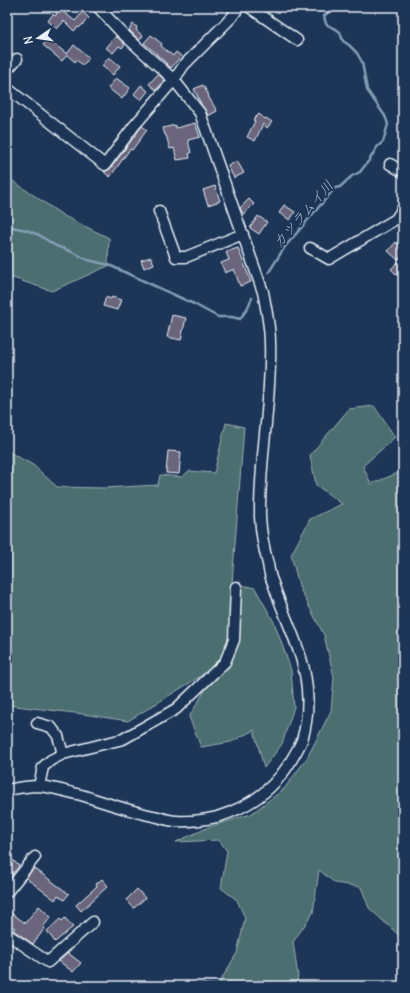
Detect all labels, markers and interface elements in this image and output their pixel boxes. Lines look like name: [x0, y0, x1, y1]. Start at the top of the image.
north arrow: [18, 18, 58, 58]
text: N: [21, 35, 36, 46]
water label: カツラムイ川: [269, 176, 337, 252]

